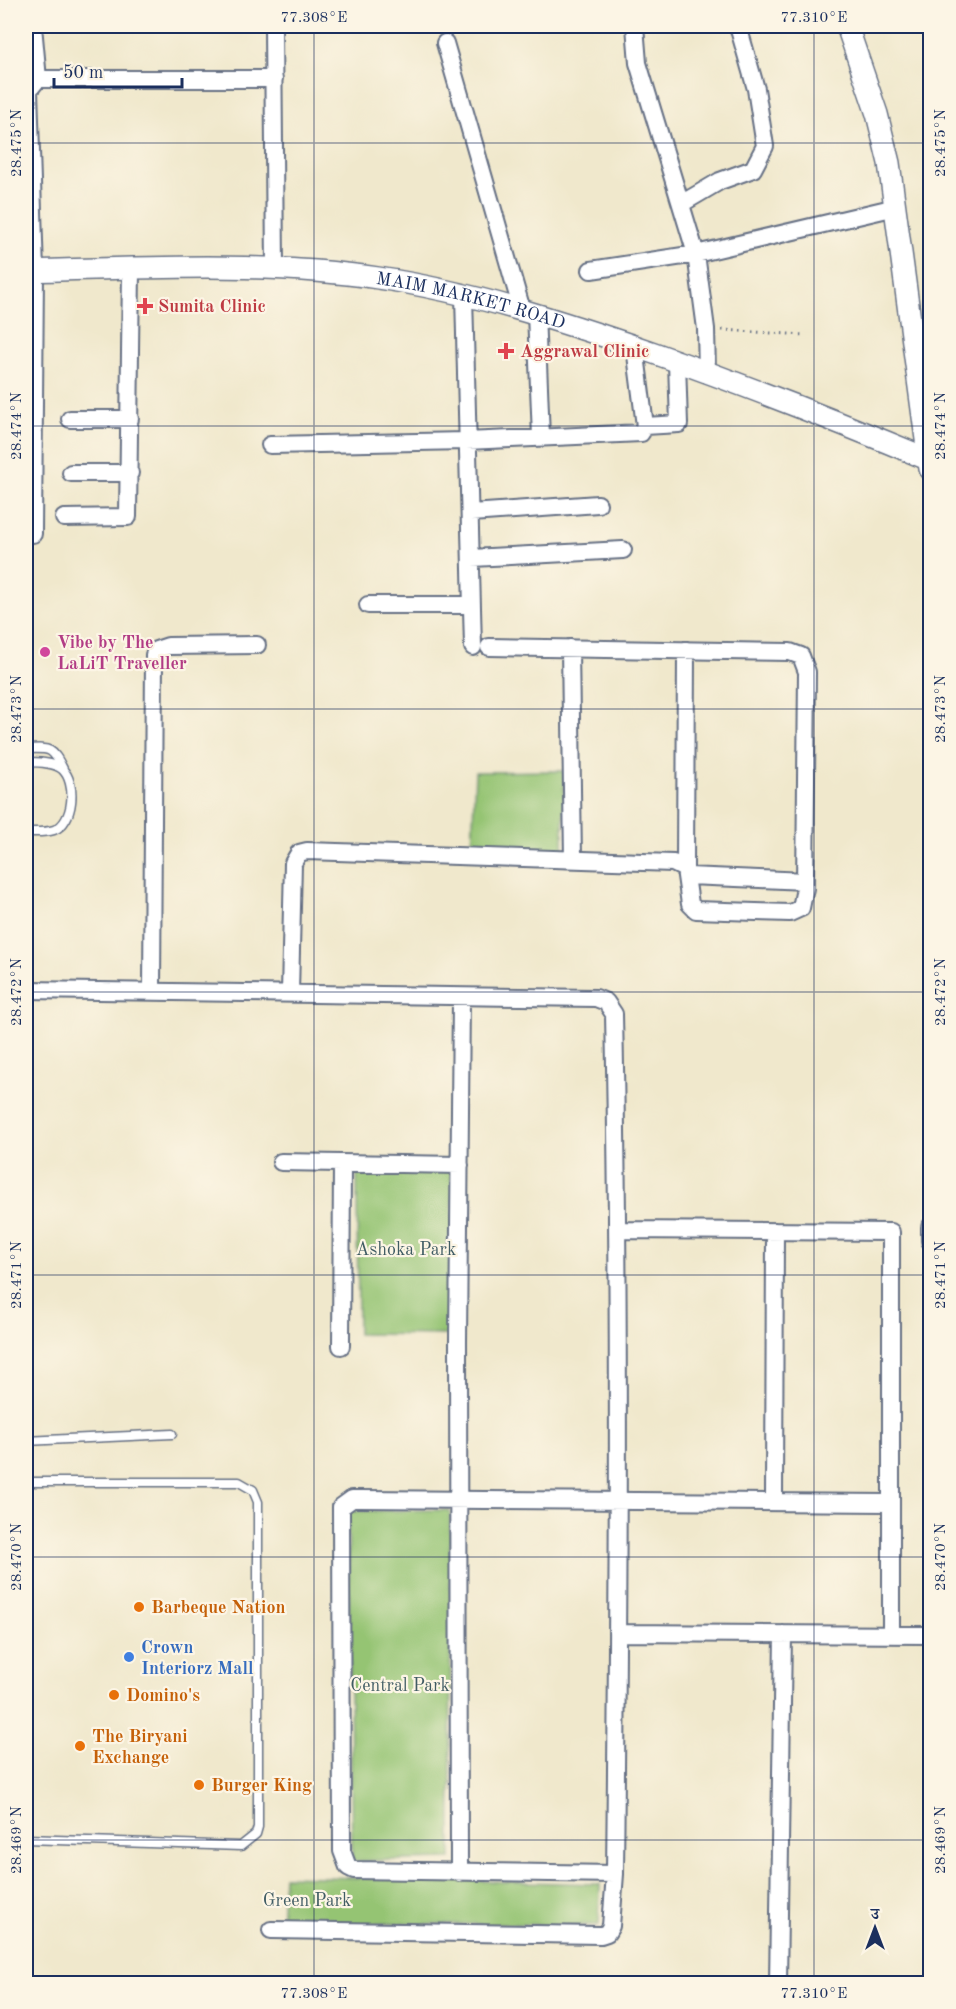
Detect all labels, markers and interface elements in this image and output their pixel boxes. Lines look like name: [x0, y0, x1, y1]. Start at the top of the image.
text: 77.308°E: [281, 11, 347, 26]
text: 77.310°E: [781, 11, 847, 26]
scale bar: [54, 51, 182, 89]
text: 50 m: [63, 64, 103, 82]
text: 28.475°N: [10, 109, 25, 177]
text: 28.475°N: [934, 109, 949, 177]
street label: MAIM MARKET ROAD: [375, 270, 567, 333]
marker: Sumita Clinic: [136, 297, 154, 315]
place label: Sumita Clinic: [158, 298, 266, 316]
marker: Aggrawal Clinic: [497, 342, 515, 360]
place label: Aggrawal Clinic: [520, 343, 650, 361]
text: 28.474°N: [10, 392, 25, 460]
text: 28.474°N: [934, 392, 949, 460]
place label: Vibe by The LaLiT Traveller: [57, 634, 187, 673]
marker: Vibe by The LaLiT Traveller: [38, 645, 52, 659]
text: 28.473°N: [10, 675, 25, 743]
text: 28.473°N: [934, 675, 949, 743]
text: 28.472°N: [10, 958, 25, 1026]
text: 28.472°N: [934, 958, 949, 1026]
text: 28.471°N: [10, 1241, 25, 1309]
park label: Ashoka Park: [356, 1241, 456, 1259]
text: 28.471°N: [934, 1241, 949, 1309]
text: 28.470°N: [10, 1523, 25, 1591]
text: 28.470°N: [934, 1523, 949, 1591]
place label: Barbeque Nation: [151, 1599, 285, 1617]
marker: Barbeque Nation: [132, 1600, 146, 1614]
place label: Crown Interiorz Mall: [141, 1639, 254, 1678]
marker: Crown Interiorz Mall: [122, 1650, 136, 1664]
park label: Central Park: [350, 1677, 450, 1695]
place label: Domino's: [126, 1687, 200, 1705]
marker: Domino's: [107, 1688, 121, 1702]
place label: The Biryani Exchange: [92, 1728, 188, 1767]
marker: The Biryani Exchange: [73, 1739, 87, 1753]
place label: Burger King: [211, 1777, 312, 1795]
marker: Burger King: [192, 1778, 206, 1792]
text: 28.469°N: [10, 1806, 25, 1874]
text: 28.469°N: [934, 1806, 949, 1874]
park label: Green Park: [263, 1892, 351, 1910]
north arrow: [845, 1898, 905, 1958]
text: उ: [870, 1907, 881, 1923]
text: 77.308°E: [281, 1987, 347, 2002]
text: 77.310°E: [781, 1987, 847, 2002]

